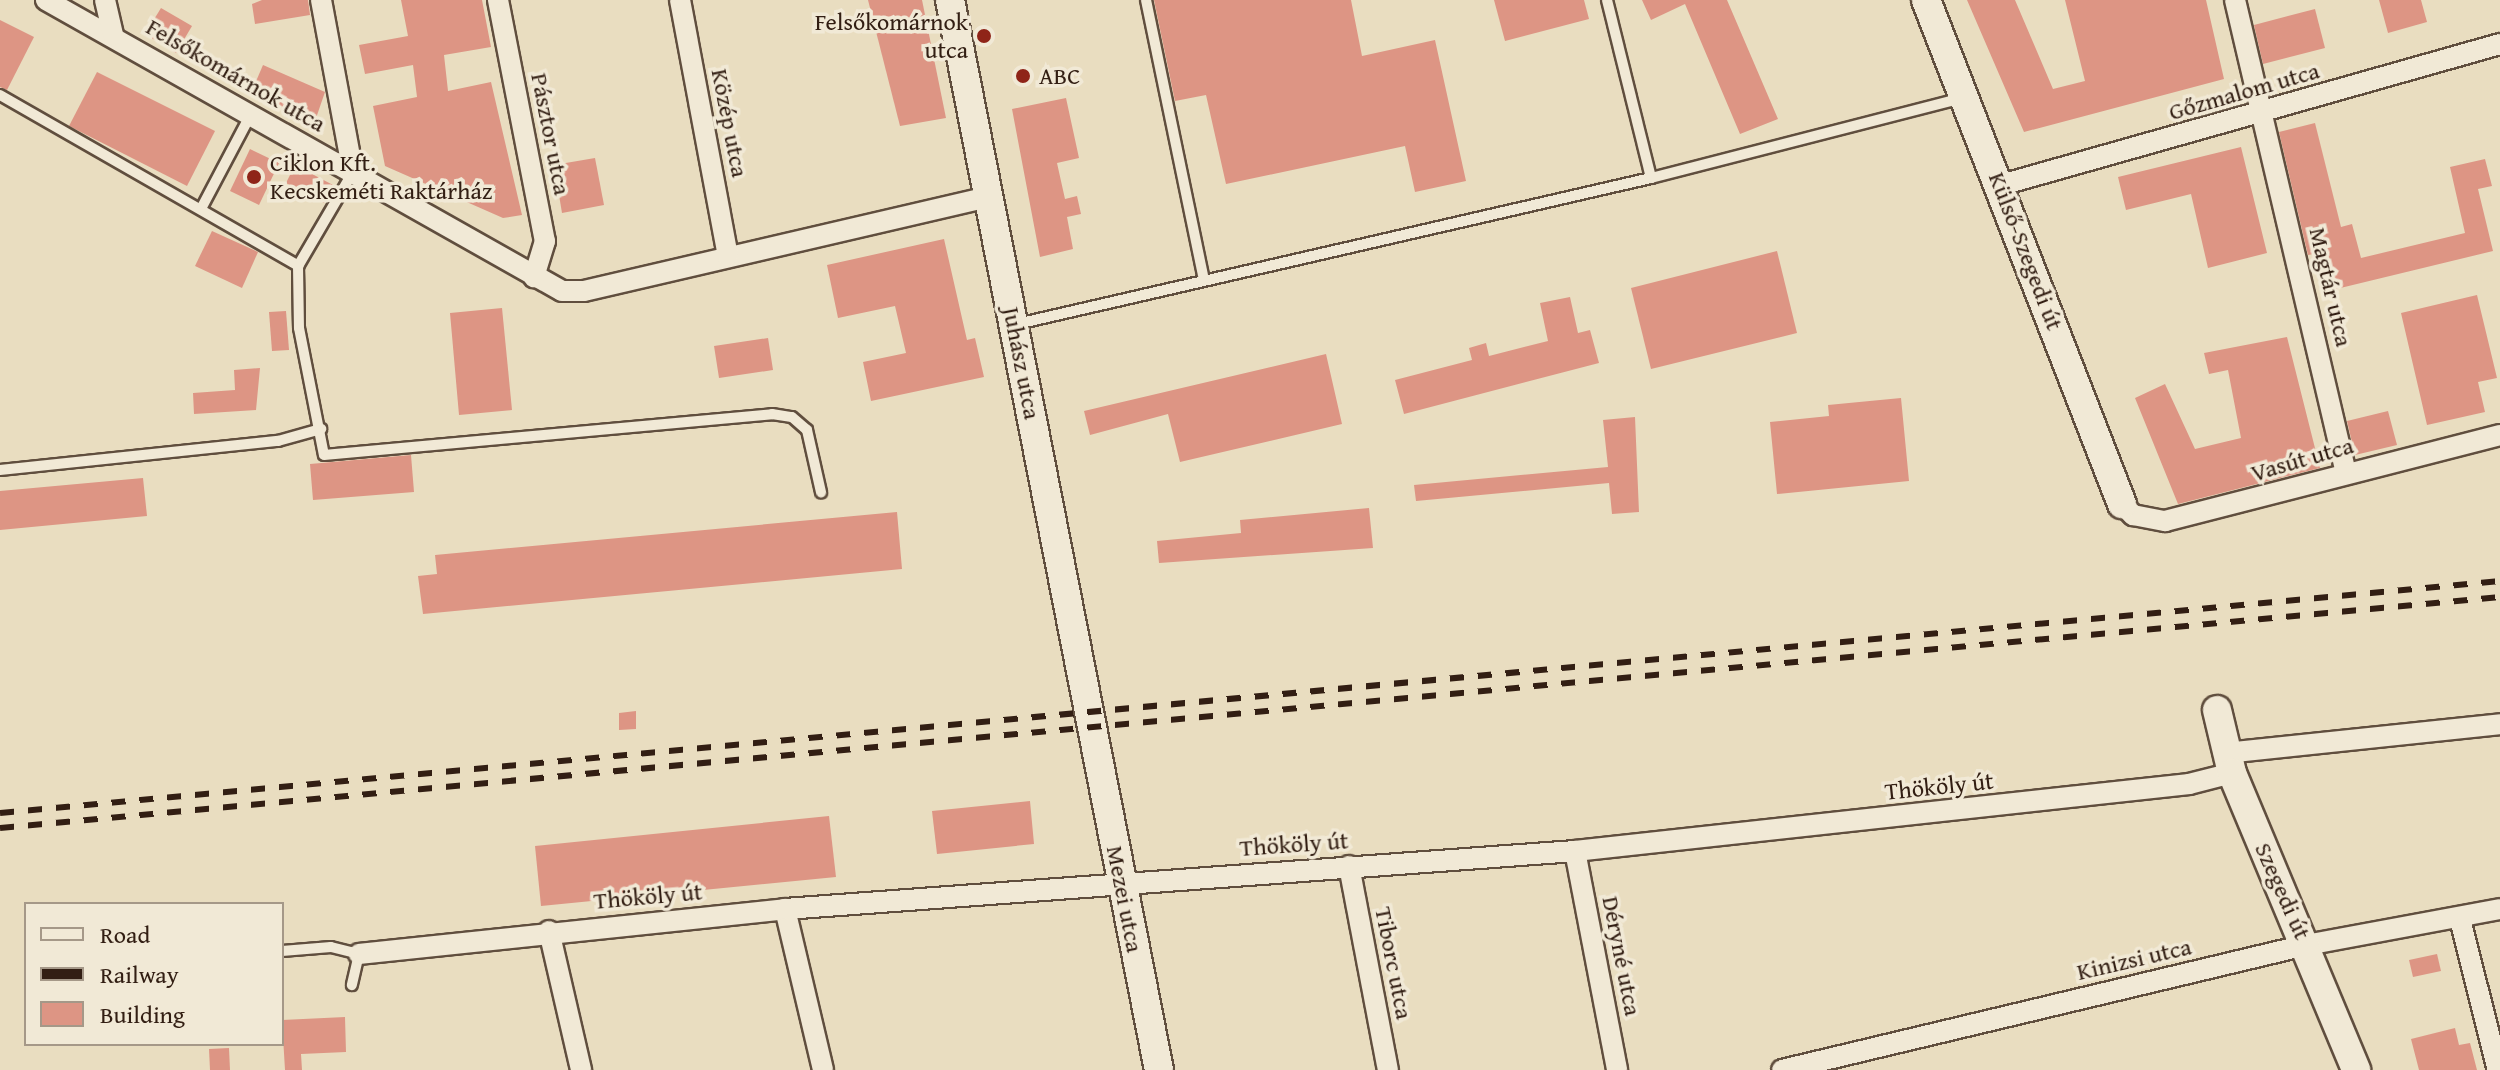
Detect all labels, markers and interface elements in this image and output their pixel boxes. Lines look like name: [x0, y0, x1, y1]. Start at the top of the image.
place label: Felsőkomárnok utca: [815, 8, 968, 64]
street label: Felsőkomárnok utca: [141, 12, 331, 138]
marker: Felsőkomárnok utca: [975, 27, 993, 45]
street label: Gőzmalom utca: [2165, 56, 2323, 126]
place label: ABC: [1039, 62, 1080, 90]
street label: Közép utca: [705, 66, 755, 180]
marker: ABC: [1014, 67, 1032, 85]
street label: Pásztor utca: [525, 71, 577, 197]
place label: Ciklon Kft. Kecskeméti Raktárház: [270, 149, 492, 205]
marker: Ciklon Kft. Kecskeméti Raktárház: [245, 168, 263, 186]
street label: Külső-Szegedi út: [1983, 168, 2069, 334]
street label: Magtár utca: [2303, 225, 2359, 349]
street label: Juhász utca: [997, 304, 1047, 422]
street label: Vasút utca: [2247, 431, 2357, 487]
street label: Thököly út: [1883, 766, 1995, 806]
street label: Thököly út: [1239, 826, 1349, 862]
street label: Szegedi út: [2249, 838, 2317, 944]
street label: Mezei utca: [1101, 843, 1149, 955]
street label: Thököly út: [592, 877, 704, 915]
street label: Déryné utca: [1596, 894, 1648, 1018]
legend: [24, 902, 284, 1046]
street label: Tiborc utca: [1369, 904, 1419, 1022]
text: Road: [100, 917, 150, 952]
street label: Kinizsi utca: [2074, 932, 2194, 986]
text: Railway: [100, 957, 179, 992]
text: Building: [100, 997, 185, 1032]

